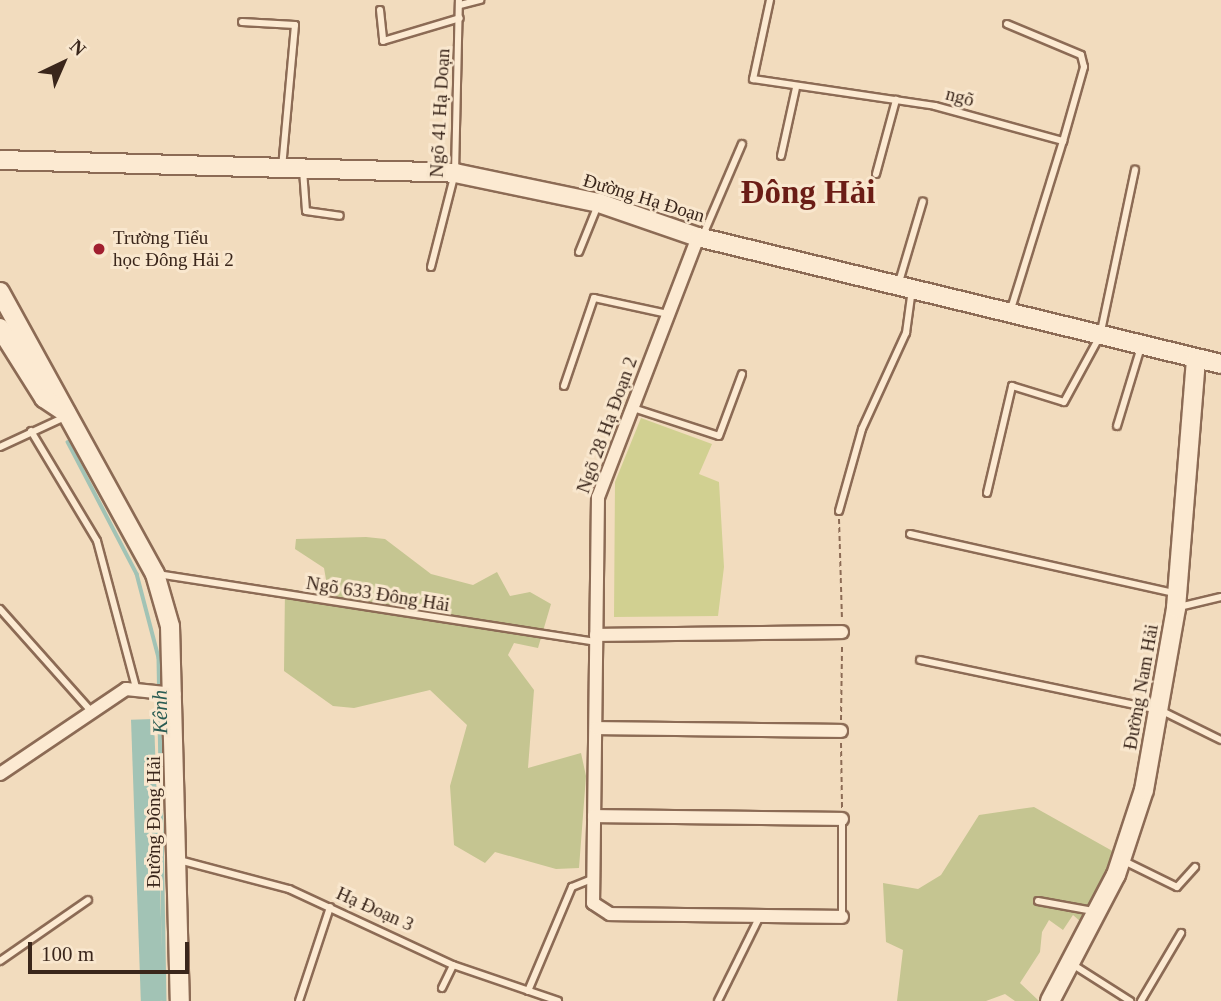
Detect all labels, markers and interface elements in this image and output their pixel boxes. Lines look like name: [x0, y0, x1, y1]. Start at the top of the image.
north arrow: [28, 28, 98, 98]
text: N: [66, 35, 90, 60]
street label: Ngõ 41 Hạ Doạn: [425, 48, 455, 178]
street label: ngõ: [943, 82, 977, 112]
street label: Đường Hạ Đoạn: [580, 169, 708, 227]
district label: Đông Hải: [741, 173, 875, 213]
place label: Trường Tiểu học Đông Hải 2: [113, 227, 234, 271]
marker: Trường Tiểu học Đông Hải 2: [91, 241, 107, 257]
street label: Ngõ 28 Hạ Đoạn 2: [572, 354, 642, 496]
street label: Ngõ 633 Đông Hải: [305, 571, 451, 617]
street label: Đường Nam Hải: [1119, 623, 1163, 751]
water label: Kênh: [147, 690, 173, 734]
street label: Đường Đông Hải: [143, 756, 165, 888]
street label: Hạ Đoạn 3: [333, 882, 417, 936]
scale bar: [32, 928, 192, 972]
text: 100 m: [41, 942, 94, 966]

